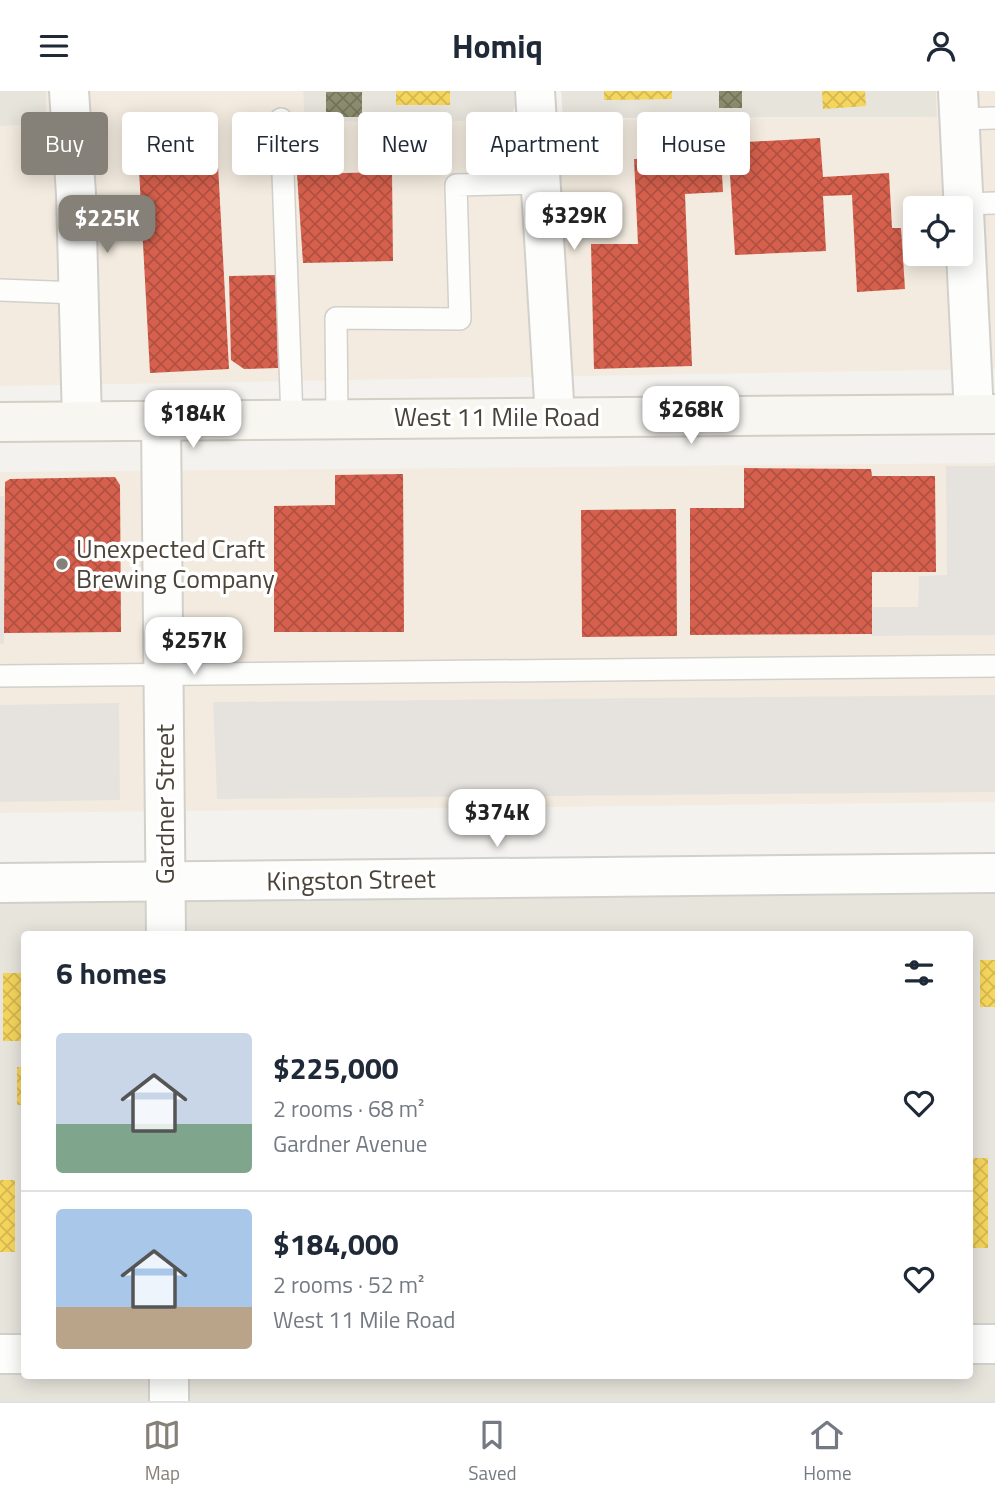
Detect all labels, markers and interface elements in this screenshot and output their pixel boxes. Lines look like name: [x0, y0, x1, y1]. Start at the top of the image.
text: Homiq: [452, 22, 543, 70]
icon: menu: [35, 27, 73, 65]
icon: person: [922, 27, 960, 65]
chip: Buy: [21, 112, 108, 175]
chip: Rent: [122, 112, 218, 175]
chip: Filters: [232, 112, 344, 175]
chip: New: [358, 112, 452, 175]
chip: Apartment: [466, 112, 623, 175]
chip: House: [637, 112, 750, 175]
pin: $329K: [525, 193, 623, 252]
pin: $225K: [58, 195, 156, 255]
map controls: [903, 196, 973, 266]
button: locate: [903, 196, 973, 266]
text: $329K: [541, 197, 607, 232]
text: $225K: [74, 200, 140, 235]
pin: $268K: [642, 387, 740, 446]
pin: $184K: [144, 391, 242, 450]
text: $268K: [658, 391, 724, 426]
text: $184K: [160, 395, 226, 430]
street label: West 11 Mile Road: [394, 397, 600, 436]
place label: Unexpected Craft Brewing Company: [76, 529, 275, 598]
marker: Unexpected Craft Brewing Company: [54, 556, 70, 572]
pin: $257K: [145, 617, 243, 677]
text: $257K: [161, 622, 227, 657]
street label: Gardner Street: [145, 724, 184, 884]
pin: $374K: [448, 789, 546, 849]
text: $374K: [464, 794, 530, 829]
street label: Kingston Street: [266, 859, 436, 900]
text: 6 homes: [56, 950, 167, 996]
icon: filters: [900, 954, 938, 992]
text: $225,000: [273, 1045, 399, 1091]
icon: home: [112, 1061, 196, 1145]
icon: heart: [900, 1084, 938, 1122]
text: 2 rooms · 68 m²: [273, 1091, 424, 1126]
text: Gardner Avenue: [273, 1126, 427, 1161]
text: $184,000: [273, 1221, 399, 1267]
icon: home: [112, 1237, 196, 1321]
icon: heart: [900, 1260, 938, 1298]
text: 2 rooms · 52 m²: [273, 1267, 424, 1302]
text: West 11 Mile Road: [273, 1302, 455, 1337]
tab: Map: [143, 1416, 181, 1487]
tab: Saved: [468, 1416, 517, 1487]
tab: Home: [803, 1416, 852, 1487]

